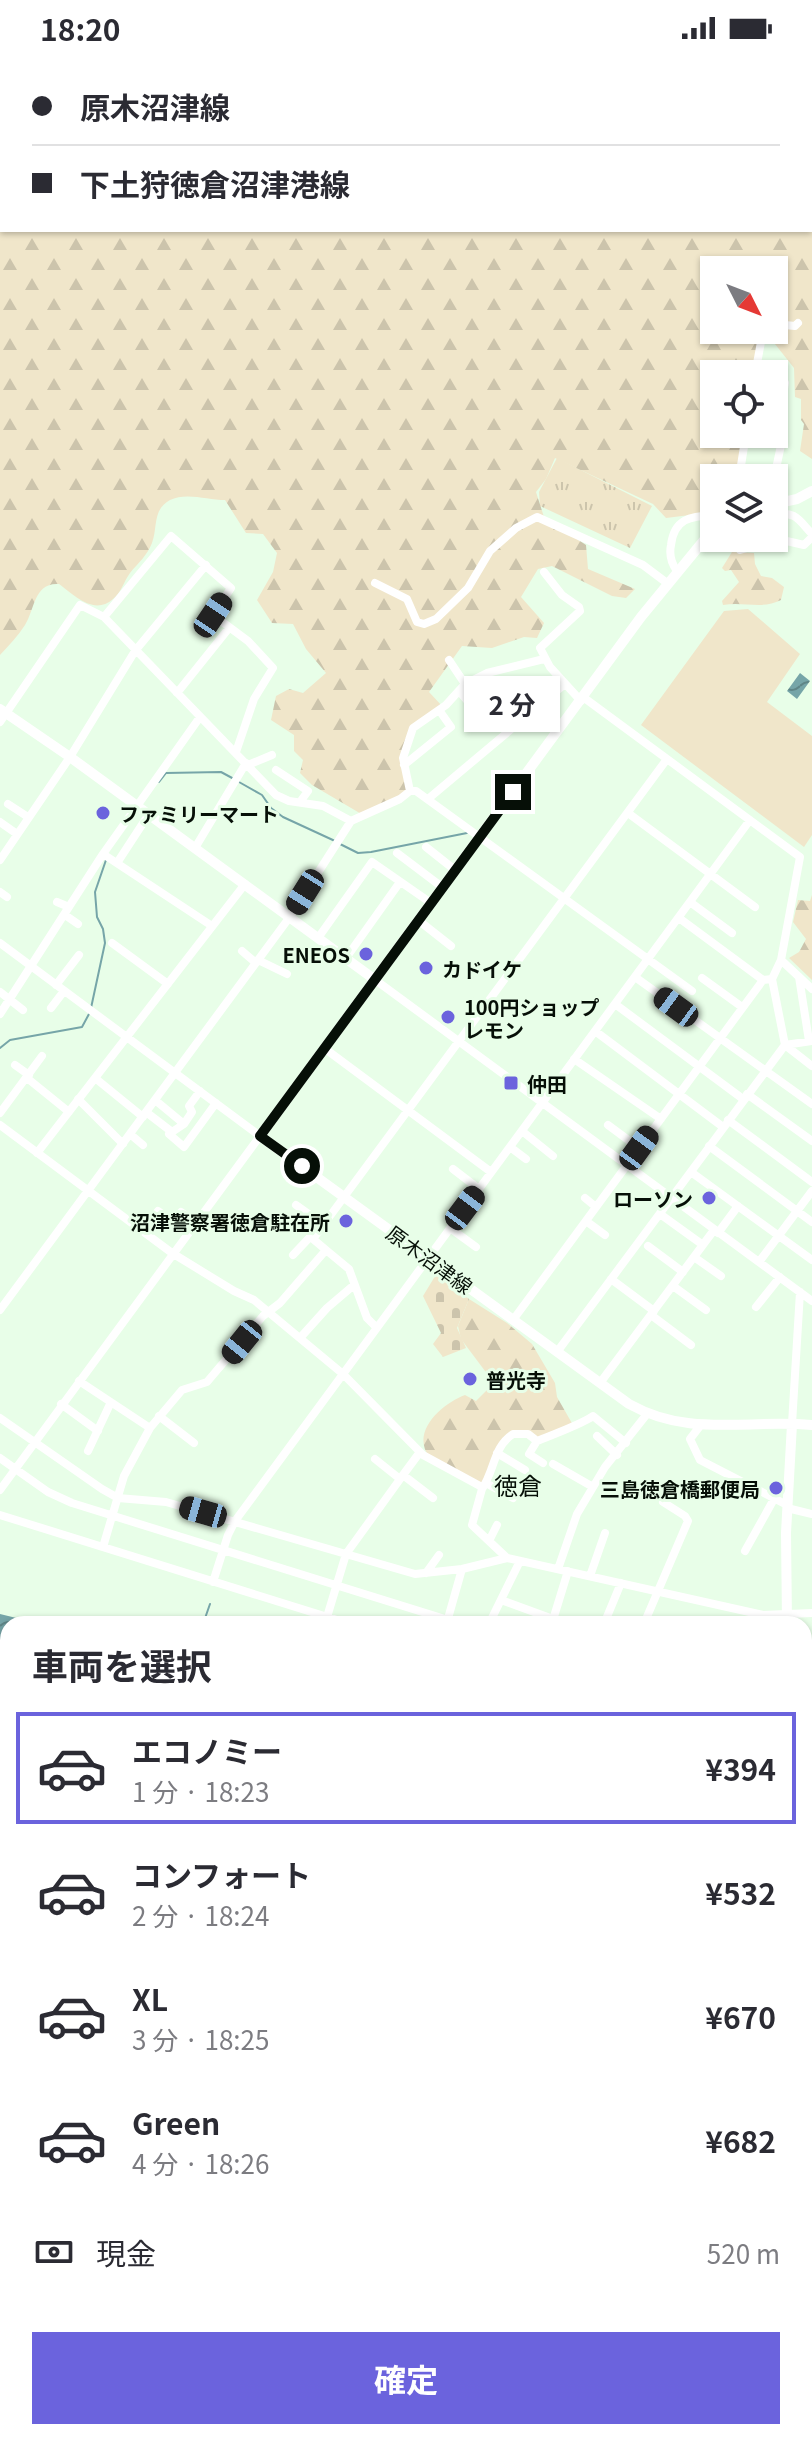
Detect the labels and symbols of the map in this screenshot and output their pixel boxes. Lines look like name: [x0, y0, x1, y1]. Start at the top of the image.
north arrow: [700, 256, 788, 344]
car: [190, 588, 236, 642]
callout: 2 分: [465, 676, 561, 732]
route end: [495, 774, 531, 810]
place label: ファミリーマート: [119, 799, 279, 828]
marker: ファミリーマート: [94, 804, 112, 822]
car: [282, 865, 328, 919]
place label: ENEOS: [283, 940, 350, 969]
marker: ENEOS: [357, 945, 375, 963]
place label: カドイケ: [442, 954, 522, 983]
marker: カドイケ: [417, 959, 435, 977]
car: [650, 983, 702, 1031]
place label: 100円ショップ レモン: [464, 992, 599, 1044]
marker: 100円ショップ レモン: [439, 1008, 457, 1026]
place label: 仲田: [527, 1069, 567, 1098]
marker: 仲田: [502, 1074, 520, 1092]
car: [615, 1122, 663, 1174]
route start: [284, 1148, 320, 1184]
car: [441, 1182, 489, 1234]
place label: ローソン: [613, 1184, 693, 1213]
marker: ローソン: [700, 1189, 718, 1207]
place label: 沼津警察署徳倉駐在所: [130, 1207, 330, 1236]
marker: 沼津警察署徳倉駐在所: [337, 1212, 355, 1230]
street label: 原木沼津線: [381, 1218, 479, 1300]
car: [218, 1316, 266, 1368]
place label: 普光寺: [486, 1365, 546, 1394]
marker: 普光寺: [461, 1370, 479, 1388]
district label: 徳倉: [494, 1467, 542, 1502]
place label: 三島徳倉橋郵便局: [600, 1474, 760, 1503]
marker: 三島徳倉橋郵便局: [767, 1479, 785, 1497]
car: [177, 1494, 229, 1530]

